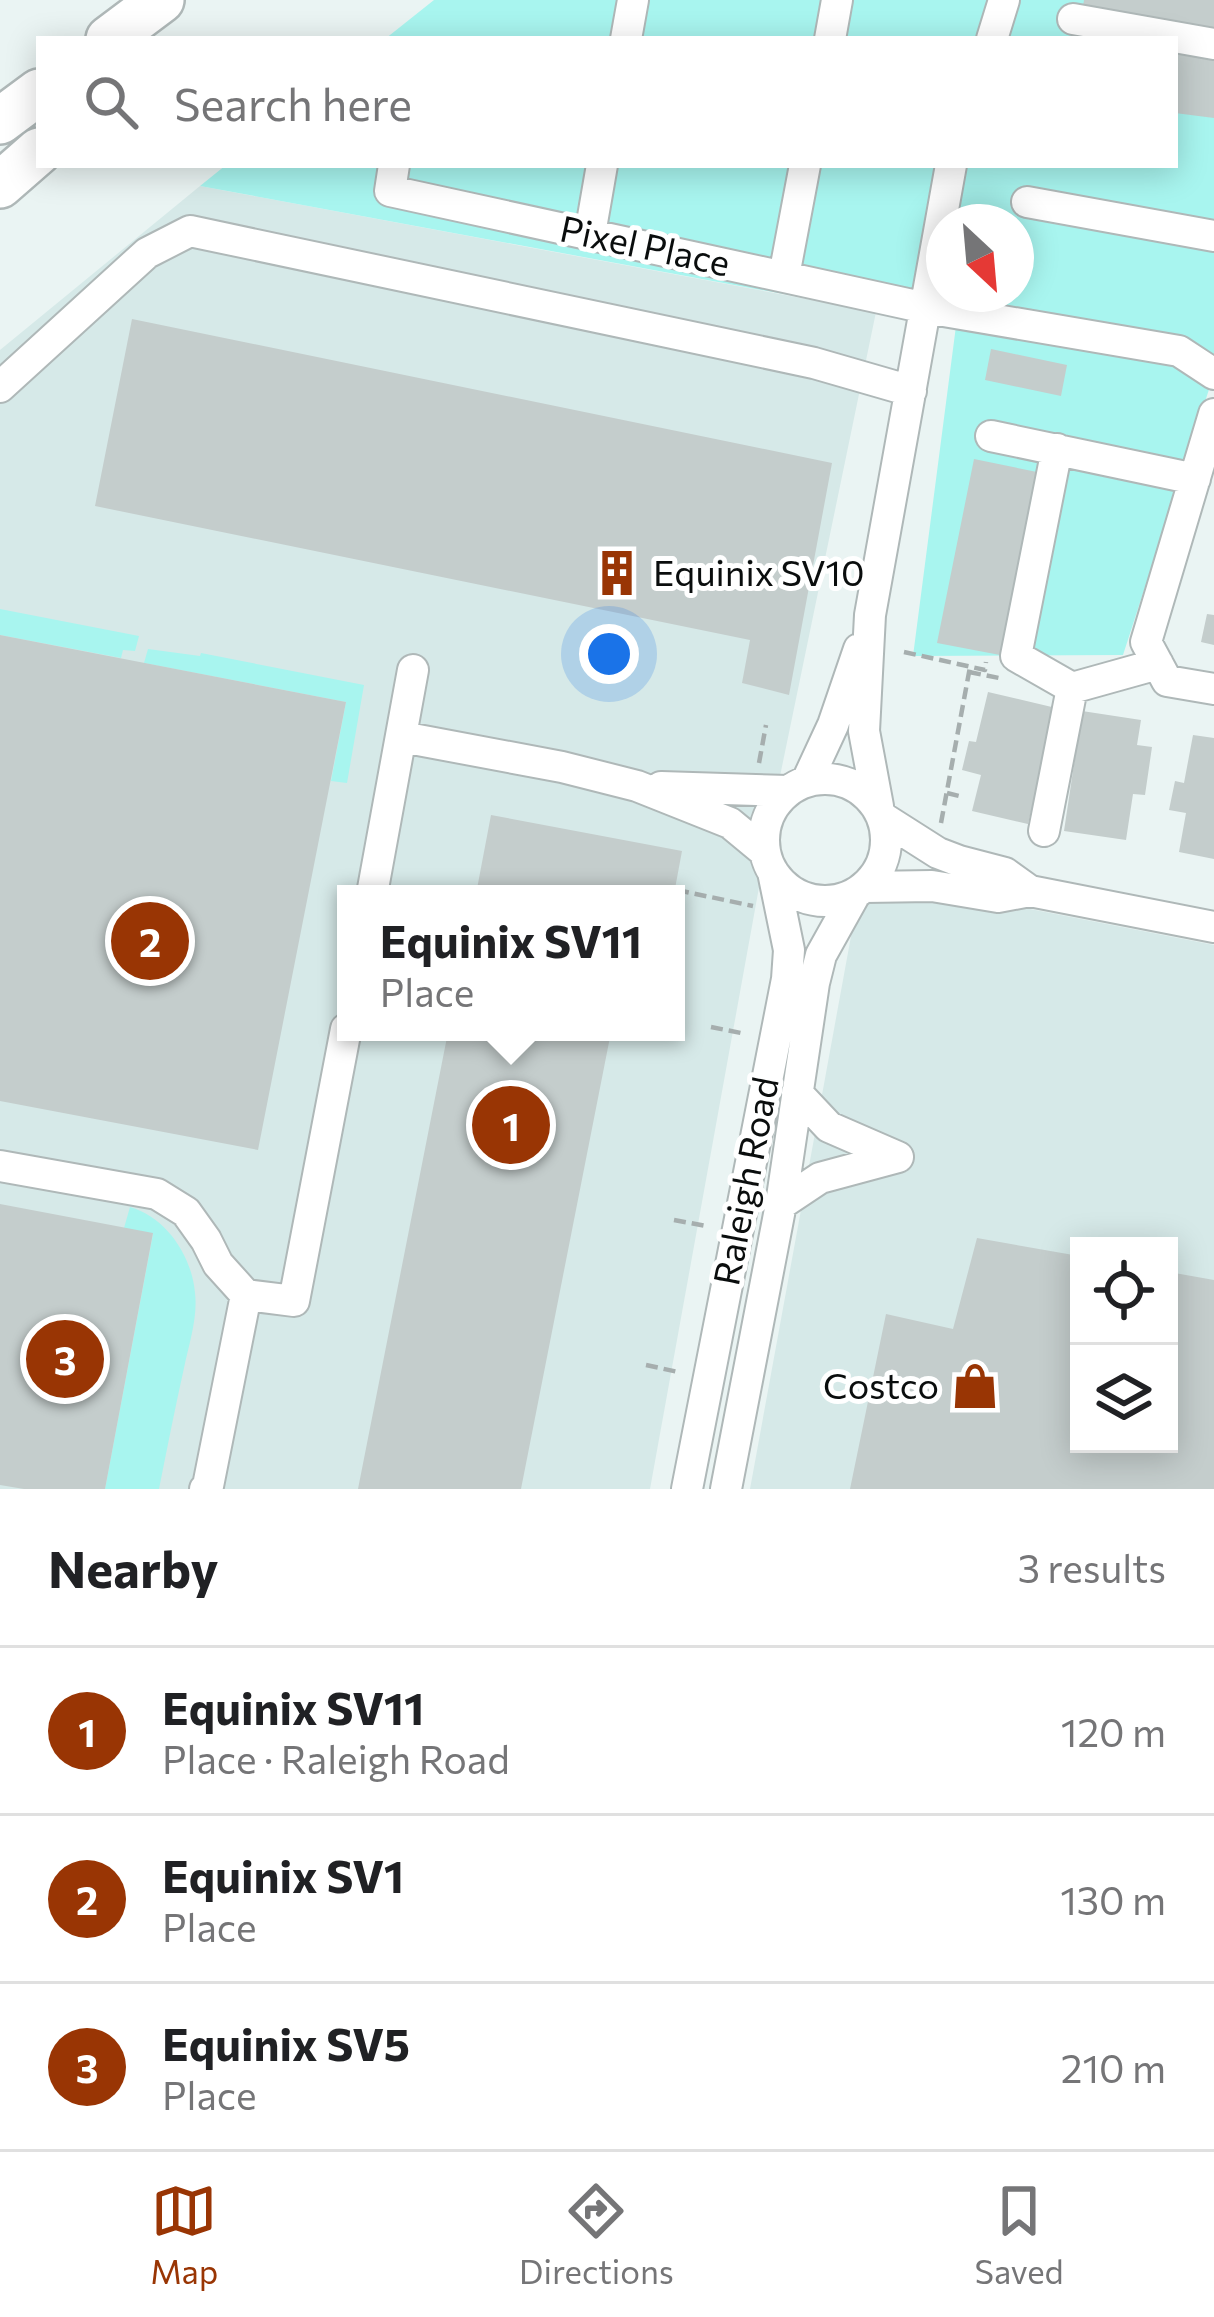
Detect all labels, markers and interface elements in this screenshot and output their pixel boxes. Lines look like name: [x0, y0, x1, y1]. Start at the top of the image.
search box: [36, 36, 1178, 168]
icon: search: [78, 69, 144, 135]
text: Search here: [174, 75, 412, 130]
north arrow: [926, 204, 1034, 312]
street label: Pixel Place: [556, 205, 734, 284]
building icon: Equinix SV10: [592, 548, 642, 598]
place label: Equinix SV10: [653, 549, 864, 593]
your location: [579, 624, 639, 684]
popup: [337, 885, 685, 1041]
pin: 2: [111, 896, 189, 986]
text: Equinix SV11: [380, 912, 642, 967]
text: Place: [380, 967, 474, 1015]
street label: Raleigh Road: [702, 1073, 786, 1289]
pin: 1: [472, 1080, 550, 1170]
map controls: [1070, 1237, 1178, 1453]
button: locate: [1070, 1237, 1178, 1345]
pin: 3: [26, 1314, 104, 1404]
button: layers: [1070, 1345, 1178, 1453]
shop icon: Costco: [950, 1361, 1000, 1411]
place label: Costco: [823, 1362, 939, 1406]
text: Nearby: [48, 1536, 218, 1599]
text: 3 results: [1018, 1543, 1166, 1591]
text: Equinix SV11: [162, 1679, 424, 1734]
text: 1: [78, 1707, 96, 1755]
text: 120 m: [1061, 1707, 1166, 1755]
text: Place · Raleigh Road: [162, 1734, 510, 1782]
text: Equinix SV1: [162, 1847, 404, 1902]
text: 2: [76, 1875, 98, 1923]
text: 130 m: [1060, 1875, 1166, 1923]
text: Place: [162, 1902, 257, 1950]
text: Equinix SV5: [162, 2015, 410, 2070]
text: 3: [76, 2043, 98, 2091]
text: 210 m: [1061, 2043, 1166, 2091]
text: Place: [162, 2070, 257, 2118]
tab: Map: [150, 2178, 218, 2291]
tab: Directions: [519, 2178, 674, 2291]
tab: Saved: [975, 2178, 1064, 2291]

